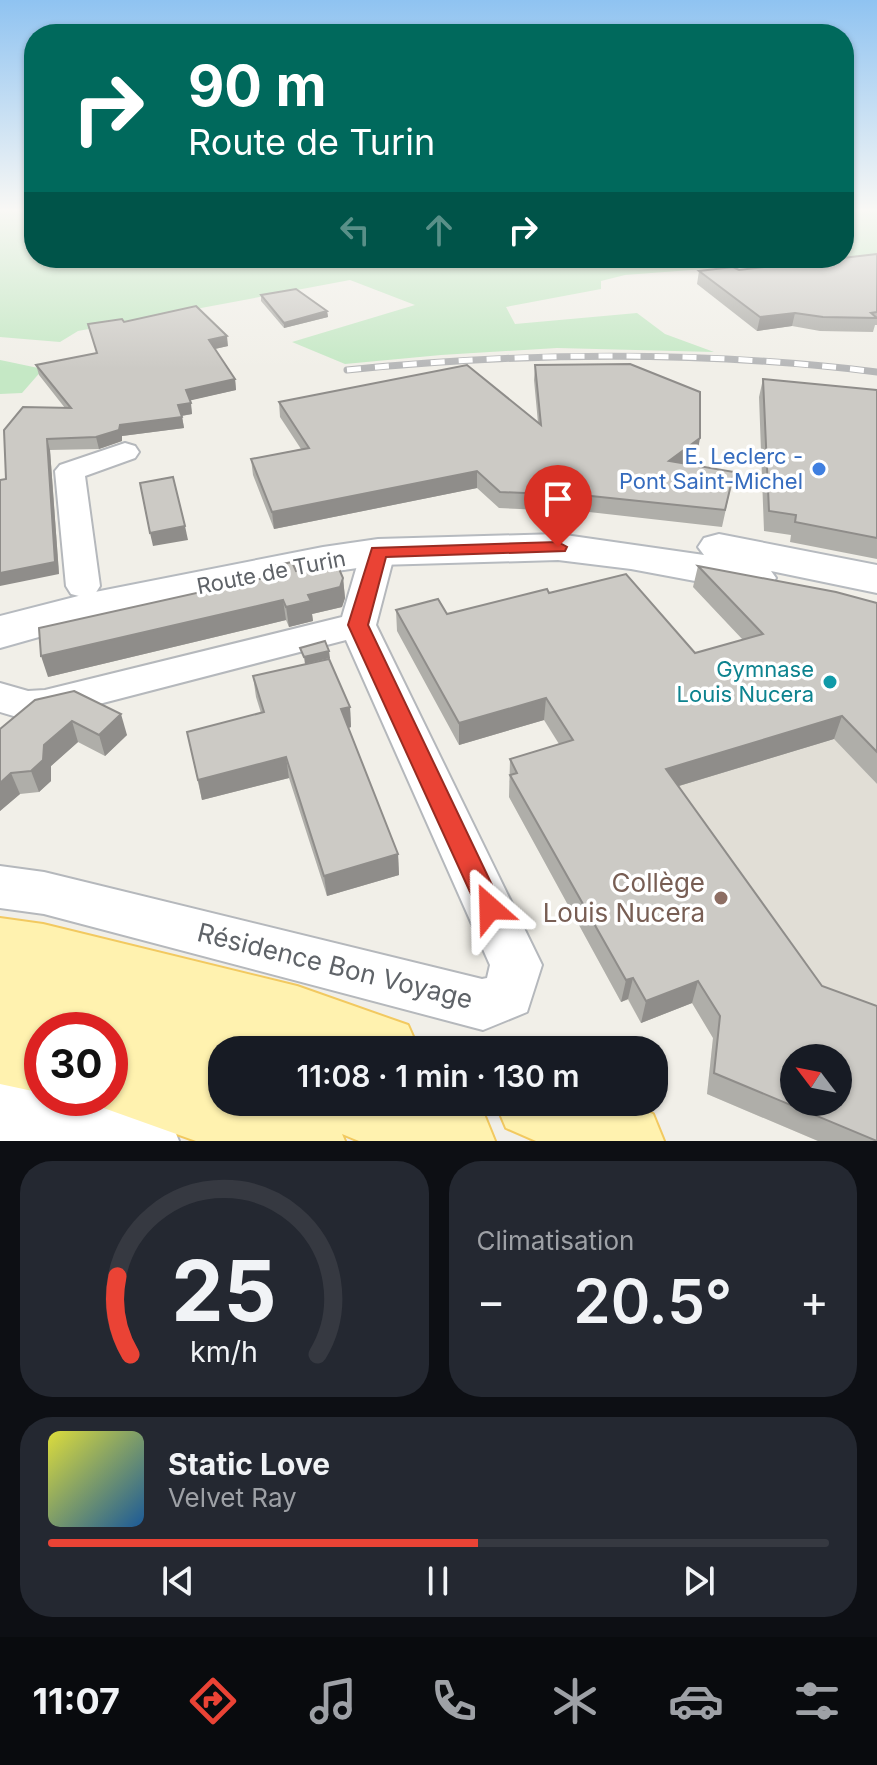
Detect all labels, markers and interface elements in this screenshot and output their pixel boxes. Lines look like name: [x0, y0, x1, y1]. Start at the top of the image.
text: 90 m: [188, 52, 327, 120]
icon: right: [56, 56, 160, 160]
text: Route de Turin: [188, 120, 435, 164]
icon: left: [333, 208, 377, 252]
icon: ahead: [417, 208, 461, 252]
icon: right: [501, 208, 545, 252]
place label: E. Leclerc - Pont Saint-Michel: [619, 443, 803, 494]
marker: E. Leclerc - Pont Saint-Michel: [810, 460, 828, 478]
pin: [524, 465, 592, 547]
icon: arrive: [536, 477, 580, 521]
street label: Route de Turin: [194, 545, 348, 599]
place label: Gymnase Louis Nucera: [677, 656, 814, 707]
marker: Gymnase Louis Nucera: [821, 673, 839, 691]
position arrow: [448, 866, 532, 950]
place label: Collège Louis Nucera: [543, 867, 705, 928]
marker: Collège Louis Nucera: [712, 889, 730, 907]
street label: Résidence Bon Voyage: [194, 916, 476, 1015]
speed limit sign: 30: [24, 1012, 128, 1116]
north arrow: [780, 1044, 852, 1116]
map controls: [780, 1044, 852, 1116]
text: 11:08 · 1 min · 130 m: [297, 1058, 579, 1094]
text: Climatisation: [477, 1225, 634, 1256]
text: 25: [171, 1240, 277, 1341]
text: 20.5°: [573, 1265, 732, 1337]
text: −: [477, 1274, 506, 1328]
text: +: [800, 1274, 829, 1328]
text: km/h: [190, 1334, 258, 1369]
text: Static Love: [168, 1446, 330, 1482]
text: Velvet Ray: [168, 1482, 297, 1513]
icon: previous: [156, 1559, 200, 1603]
icon: pause: [416, 1559, 460, 1603]
icon: next: [677, 1559, 721, 1603]
icon: directions: [185, 1673, 241, 1729]
icon: music: [305, 1673, 361, 1729]
icon: phone: [426, 1673, 482, 1729]
icon: climate: [547, 1673, 603, 1729]
icon: car: [668, 1673, 724, 1729]
icon: filters: [789, 1673, 845, 1729]
text: 11:07: [32, 1679, 120, 1723]

